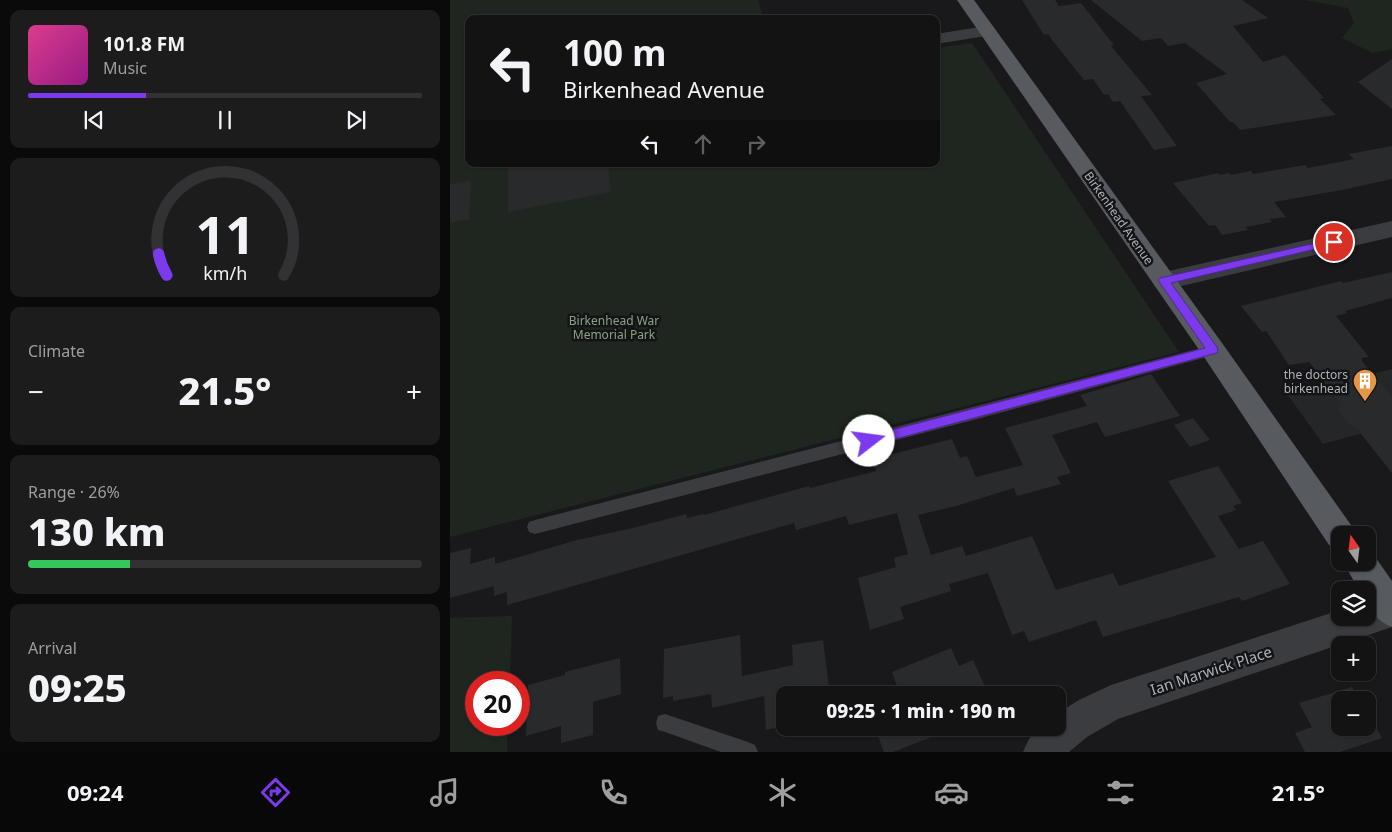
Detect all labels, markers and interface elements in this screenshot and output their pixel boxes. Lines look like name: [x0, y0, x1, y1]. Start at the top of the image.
text: 100 m: [563, 29, 666, 76]
text: 101.8 FM: [103, 31, 185, 57]
icon: left: [480, 35, 545, 100]
text: Music: [103, 57, 147, 79]
text: Birkenhead Avenue: [563, 74, 765, 104]
icon: previous: [80, 106, 108, 134]
icon: pause: [211, 106, 239, 134]
icon: next: [342, 106, 370, 134]
icon: left: [636, 130, 664, 158]
icon: ahead: [689, 130, 717, 158]
icon: right: [742, 130, 770, 158]
street label: Birkenhead Avenue: [1080, 168, 1158, 268]
text: 11: [195, 198, 255, 269]
pin: [1313, 221, 1355, 263]
icon: arrive: [1320, 228, 1348, 256]
text: km/h: [203, 261, 247, 285]
park label: Birkenhead War Memorial Park: [569, 312, 659, 343]
text: Climate: [28, 340, 85, 362]
text: 21.5°: [179, 364, 271, 416]
place label: the doctors birkenhead: [1284, 366, 1348, 397]
building icon: the doctors birkenhead: [1352, 368, 1378, 402]
text: −: [28, 372, 44, 410]
text: +: [406, 372, 422, 410]
position arrow: [842, 414, 894, 466]
text: Range · 26%: [28, 481, 120, 503]
text: 130 km: [28, 505, 166, 557]
north arrow: [1331, 526, 1376, 571]
map controls: [1331, 526, 1376, 736]
button: layers: [1331, 581, 1376, 626]
button: +: [1331, 636, 1376, 681]
text: Arrival: [28, 637, 77, 659]
street label: Ian Marwick Place: [1148, 641, 1274, 699]
text: 09:25: [28, 661, 127, 713]
speed limit sign: 20: [465, 671, 530, 736]
button: −: [1331, 691, 1376, 736]
text: 09:25 · 1 min · 190 m: [826, 698, 1016, 724]
icon: directions: [258, 775, 293, 810]
icon: music: [427, 775, 462, 810]
icon: phone: [596, 775, 631, 810]
icon: climate: [765, 775, 800, 810]
icon: car: [934, 775, 969, 810]
icon: filters: [1103, 775, 1138, 810]
text: 09:24: [67, 777, 124, 807]
text: 21.5°: [1272, 777, 1325, 807]

